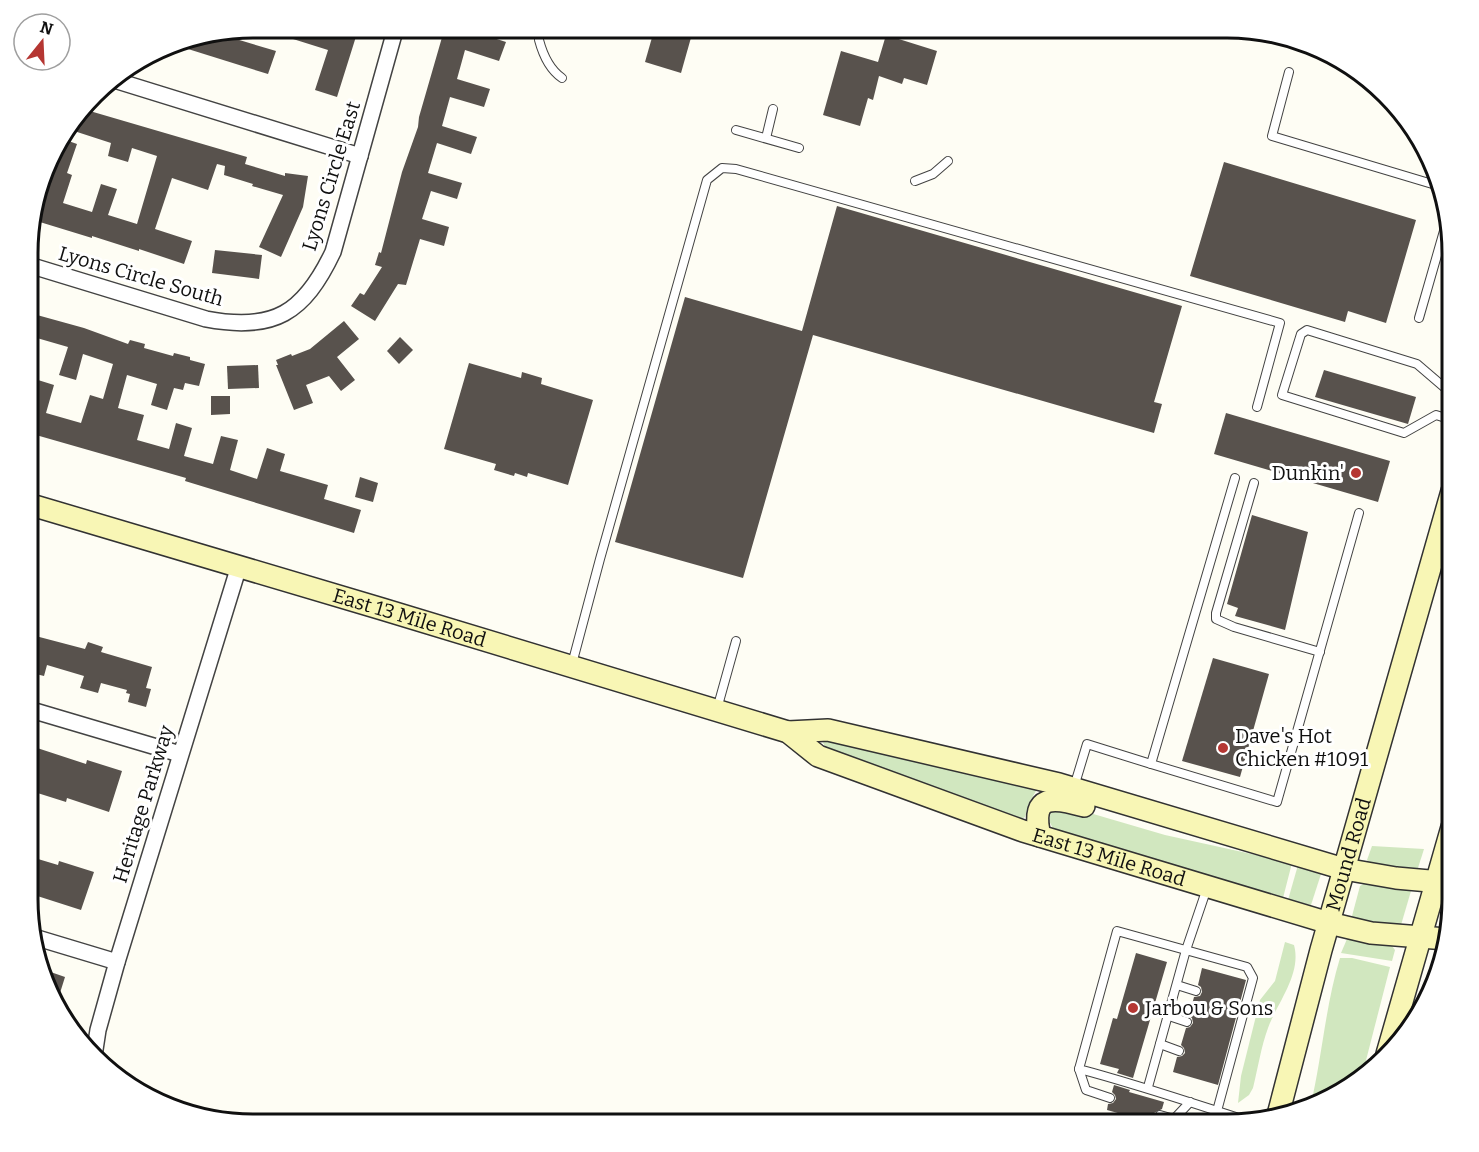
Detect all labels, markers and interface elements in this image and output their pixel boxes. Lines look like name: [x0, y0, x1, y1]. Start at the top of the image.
north arrow: [12, 12, 72, 72]
text: N: [38, 17, 55, 39]
street label: Lyons Circle East: [297, 98, 365, 254]
street label: Lyons Circle South: [56, 241, 227, 311]
place label: Dunkin': [1272, 461, 1344, 485]
marker: Dunkin': [1349, 466, 1363, 480]
street label: East 13 Mile Road: [330, 583, 489, 652]
street label: Heritage Parkway: [108, 722, 178, 886]
place label: Dave's Hot Chicken #1091: [1235, 724, 1368, 771]
marker: Dave's Hot Chicken #1091: [1216, 741, 1230, 755]
street label: Mound Road: [1321, 795, 1376, 914]
street label: East 13 Mile Road: [1029, 822, 1189, 891]
place label: Jarbou & Sons: [1144, 996, 1273, 1020]
marker: Jarbou & Sons: [1126, 1001, 1140, 1015]

